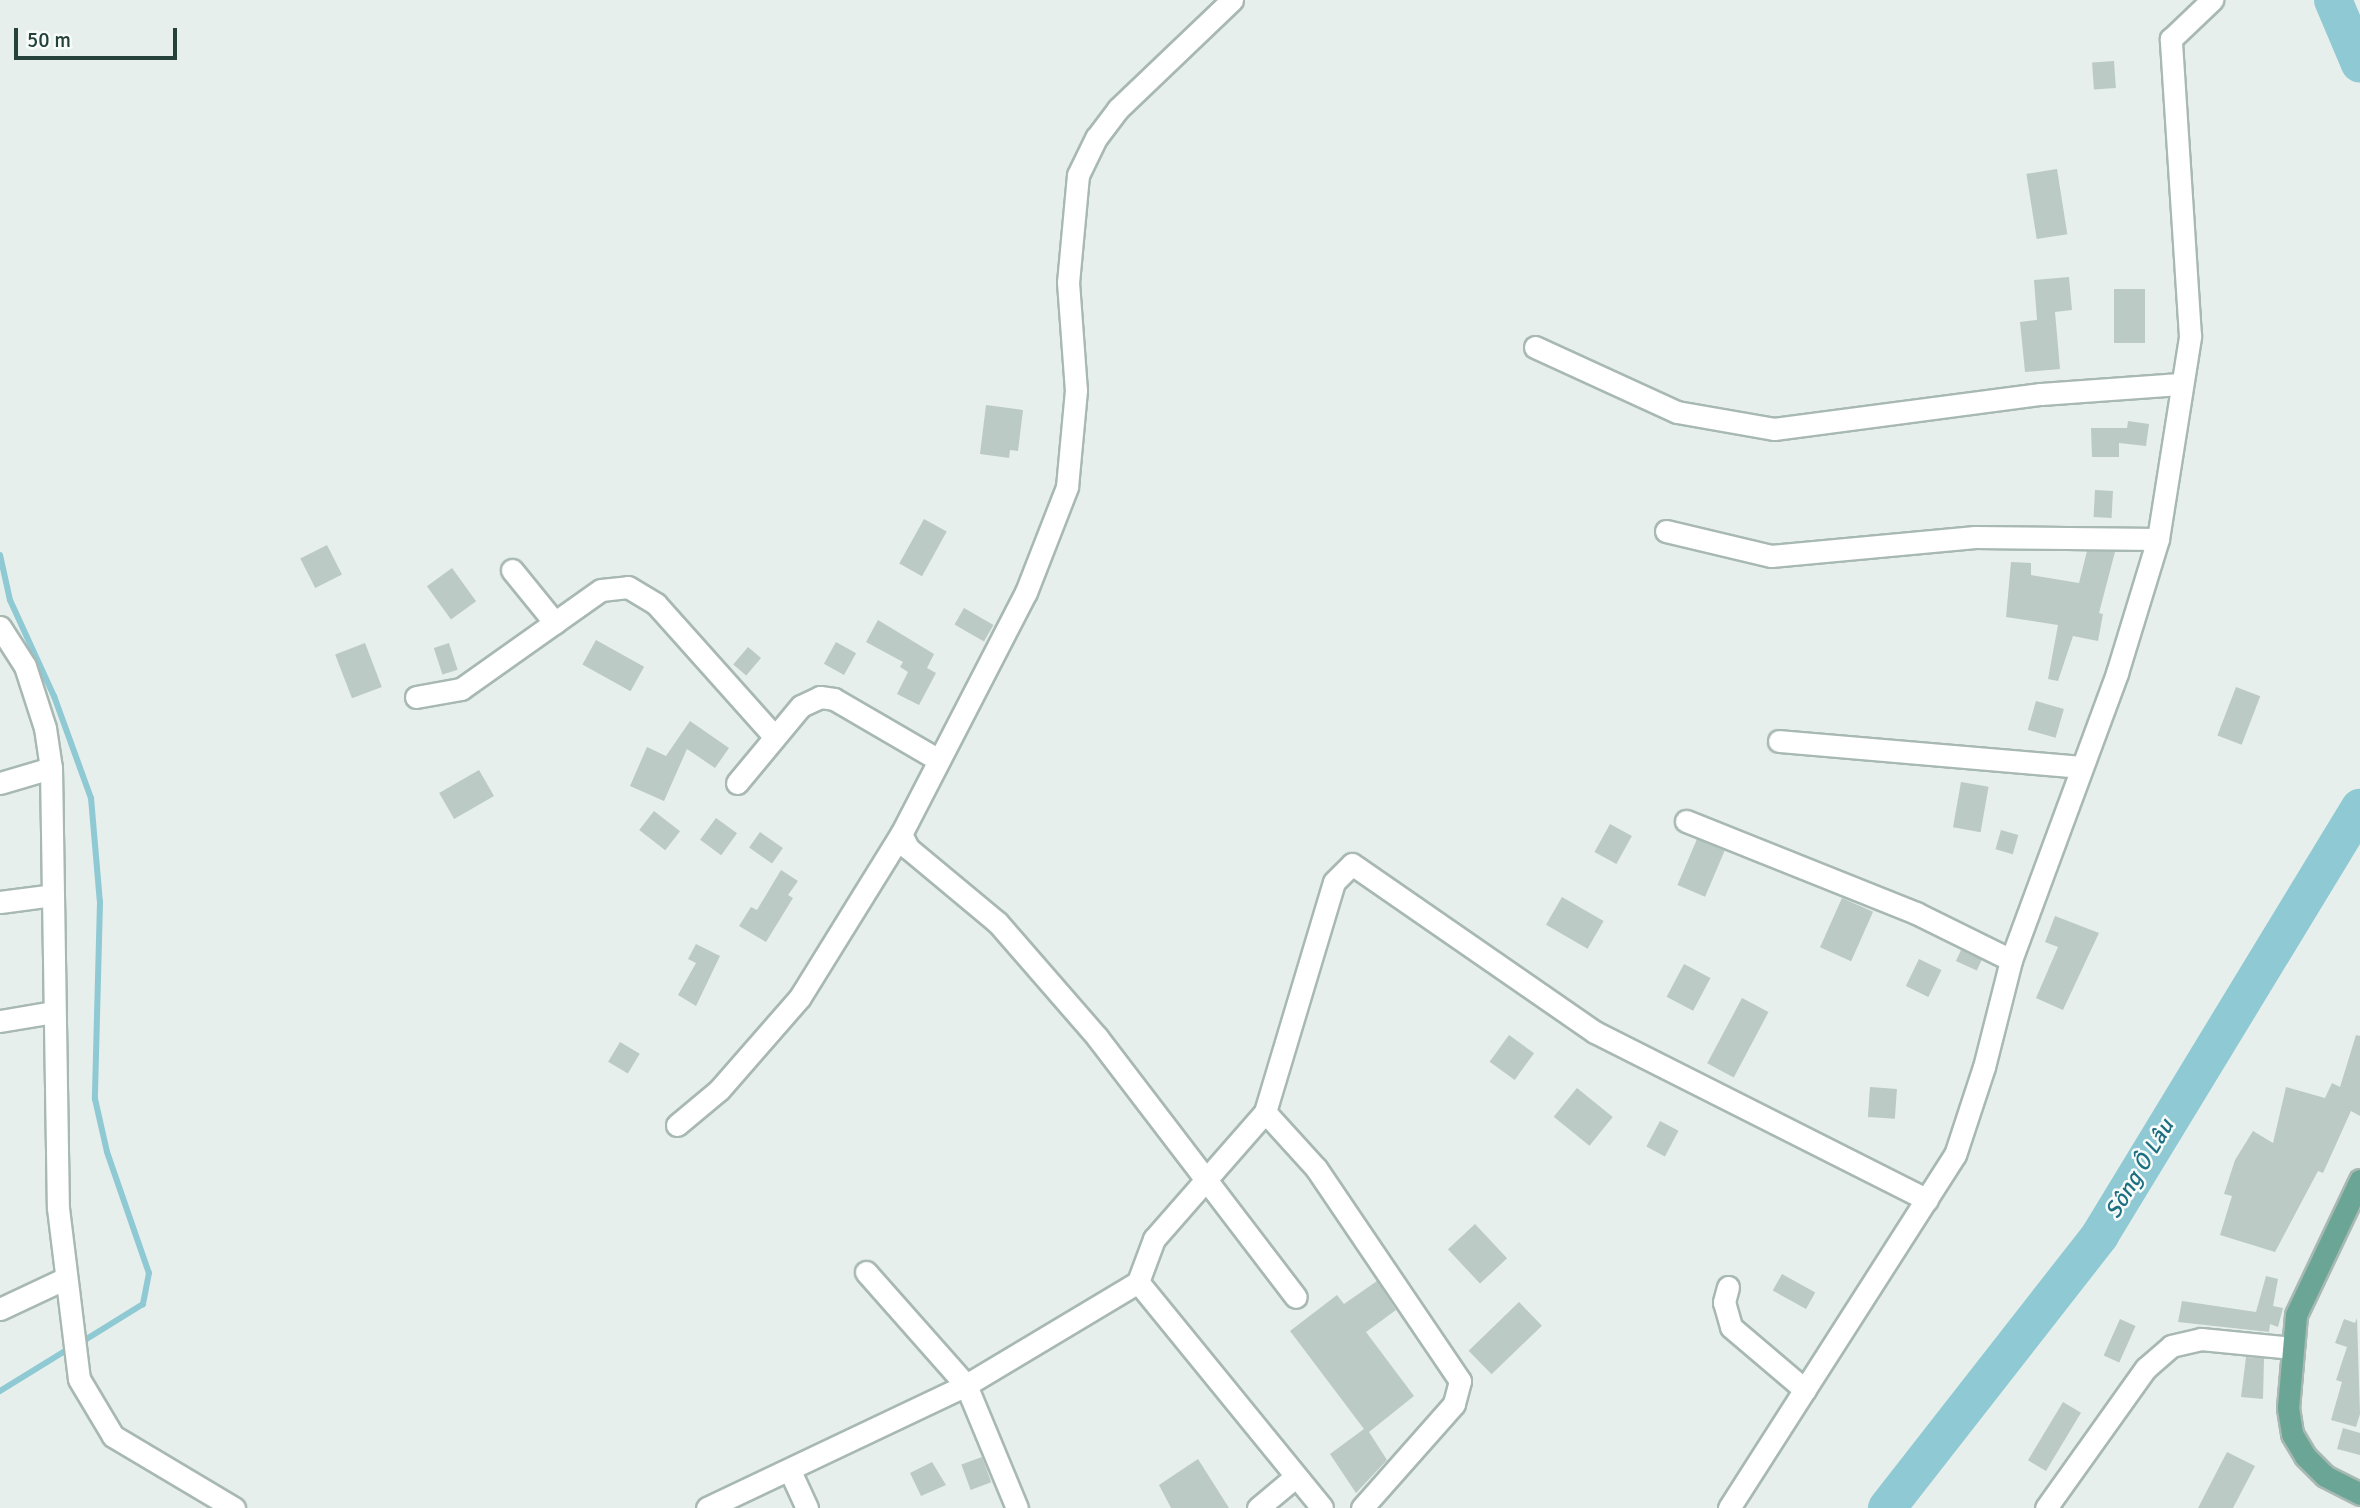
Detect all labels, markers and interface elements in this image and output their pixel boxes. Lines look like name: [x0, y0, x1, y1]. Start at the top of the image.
scale bar: [18, 14, 180, 58]
text: 50 m: [27, 27, 71, 53]
water label: Sông Ô Lâu: [2100, 1114, 2180, 1224]

